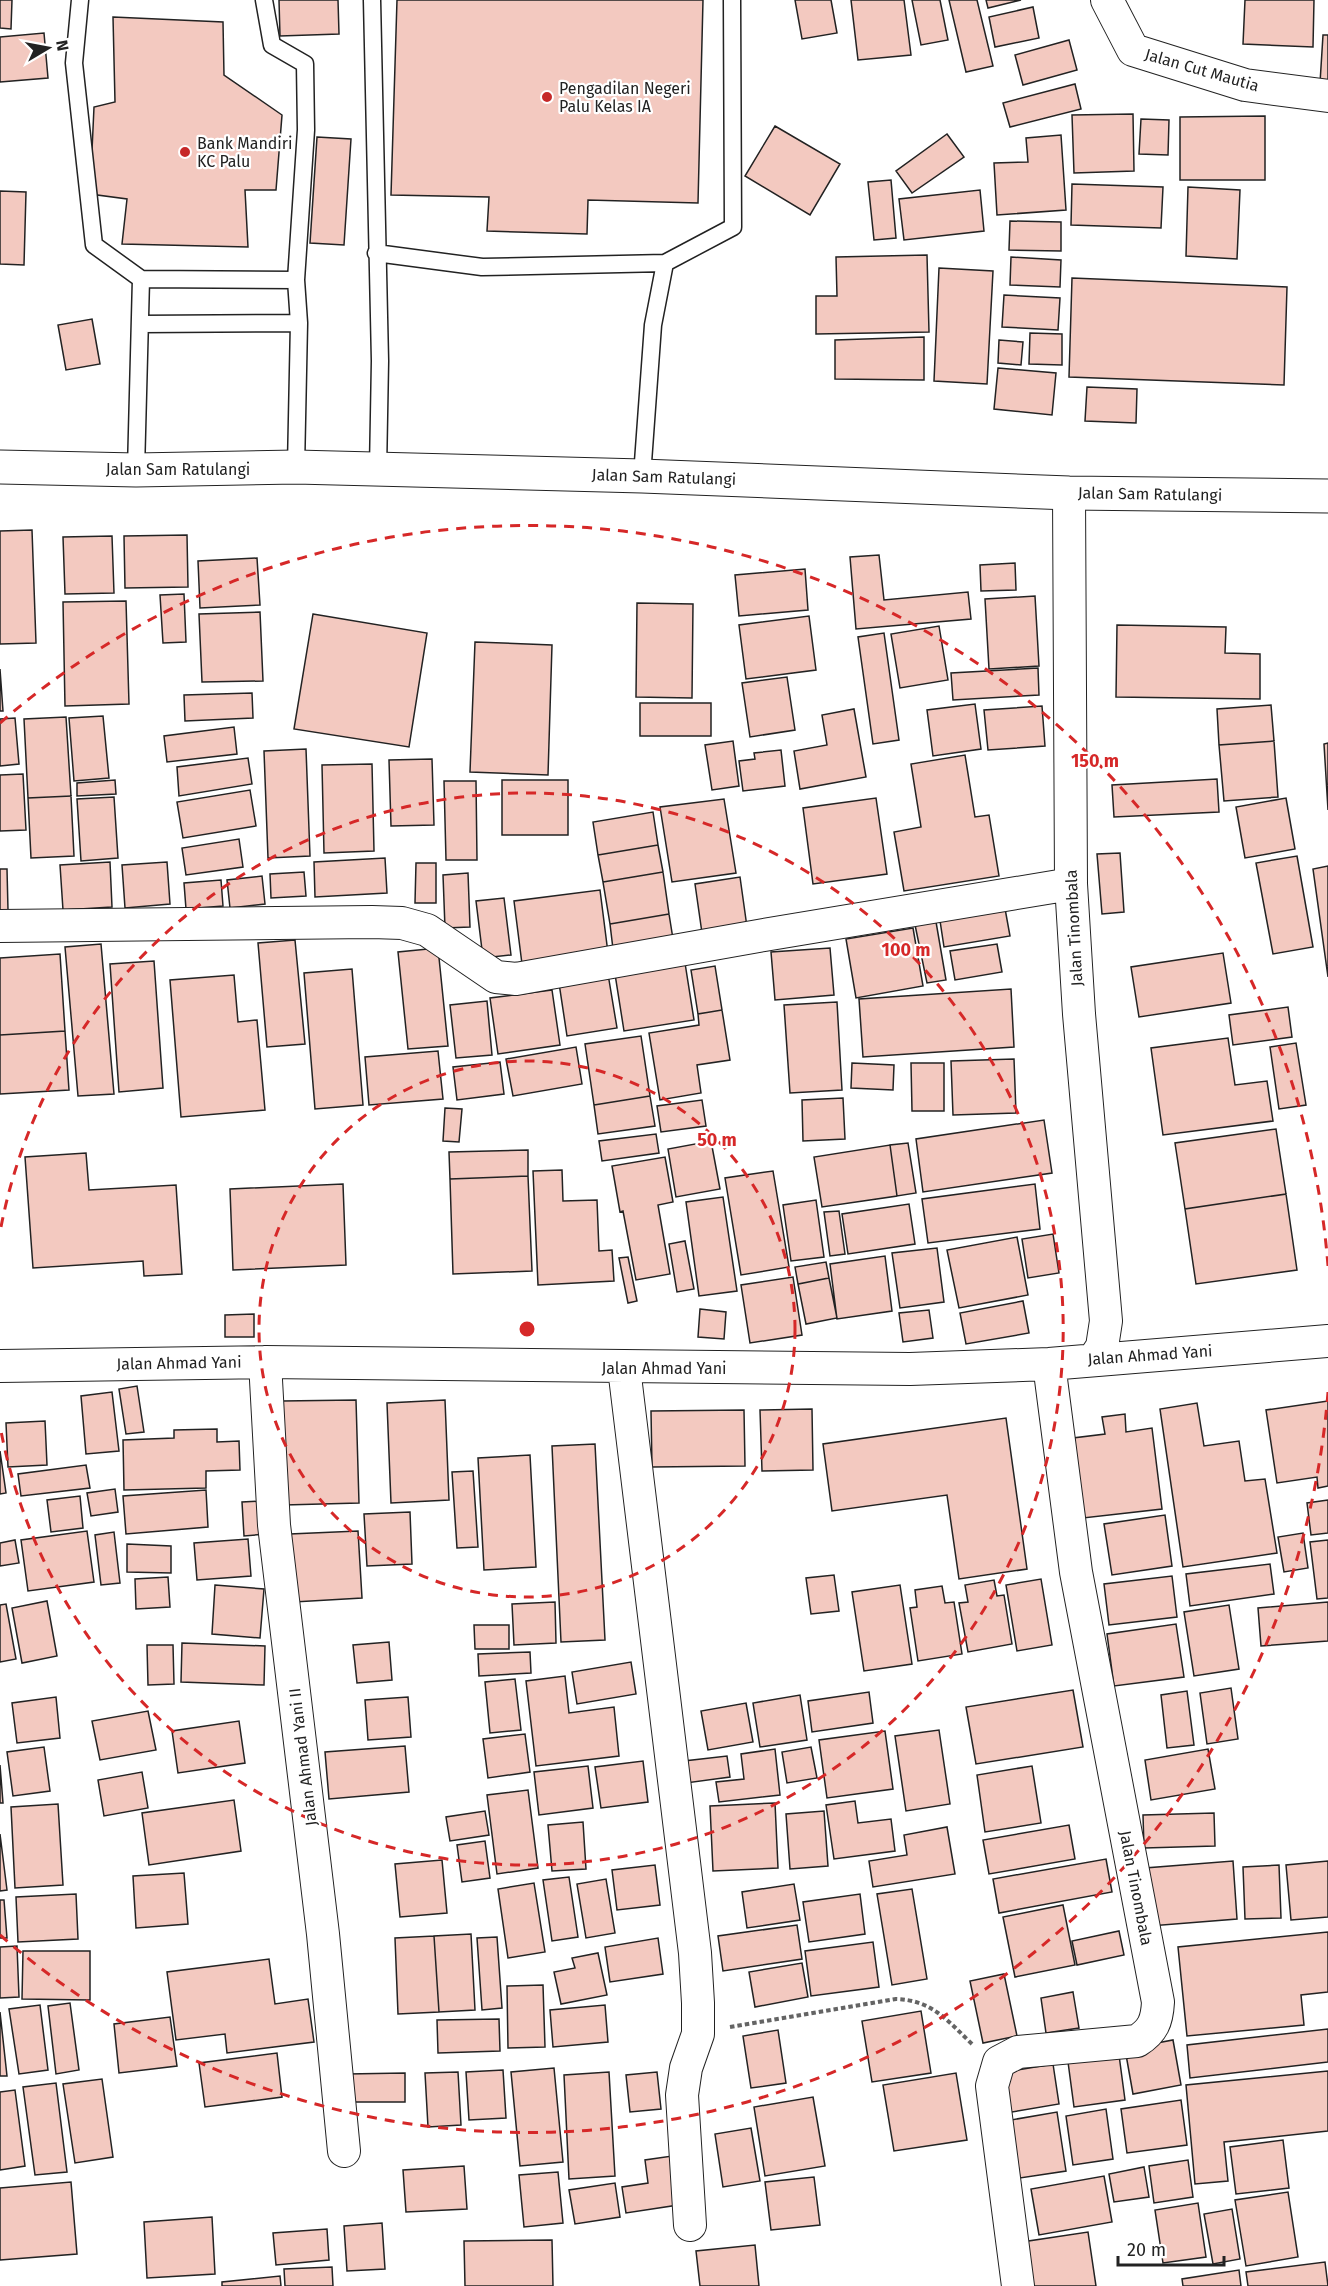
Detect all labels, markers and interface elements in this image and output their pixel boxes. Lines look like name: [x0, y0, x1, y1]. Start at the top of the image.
north arrow: [18, 18, 78, 78]
text: N: [52, 39, 73, 52]
street label: Jalan Cut Mautia: [1143, 45, 1261, 95]
place label: Pengadilan Negeri Palu Kelas IA: [559, 79, 691, 116]
marker: Pengadilan Negeri Palu Kelas IA: [540, 90, 554, 104]
place label: Bank Mandiri KC Palu: [197, 134, 293, 171]
marker: Bank Mandiri KC Palu: [178, 145, 192, 159]
street label: Jalan Sam Ratulangi: [106, 460, 250, 479]
street label: Jalan Sam Ratulangi: [591, 465, 737, 489]
street label: Jalan Sam Ratulangi: [1078, 483, 1222, 505]
text: 150 m: [1071, 750, 1119, 772]
street label: Jalan Tinombala: [1061, 869, 1087, 987]
text: 100 m: [882, 939, 930, 961]
text: 50 m: [697, 1129, 737, 1151]
centre of rings: [517, 1319, 537, 1339]
street label: Jalan Ahmad Yani: [1087, 1341, 1213, 1369]
street label: Jalan Ahmad Yani: [116, 1352, 242, 1374]
street label: Jalan Ahmad Yani: [601, 1359, 727, 1378]
street label: Jalan Ahmad Yani II: [285, 1687, 321, 1827]
street label: Jalan Tinombala: [1116, 1829, 1156, 1947]
scale bar: [1118, 2229, 1224, 2267]
text: 20 m: [1127, 2239, 1166, 2261]

